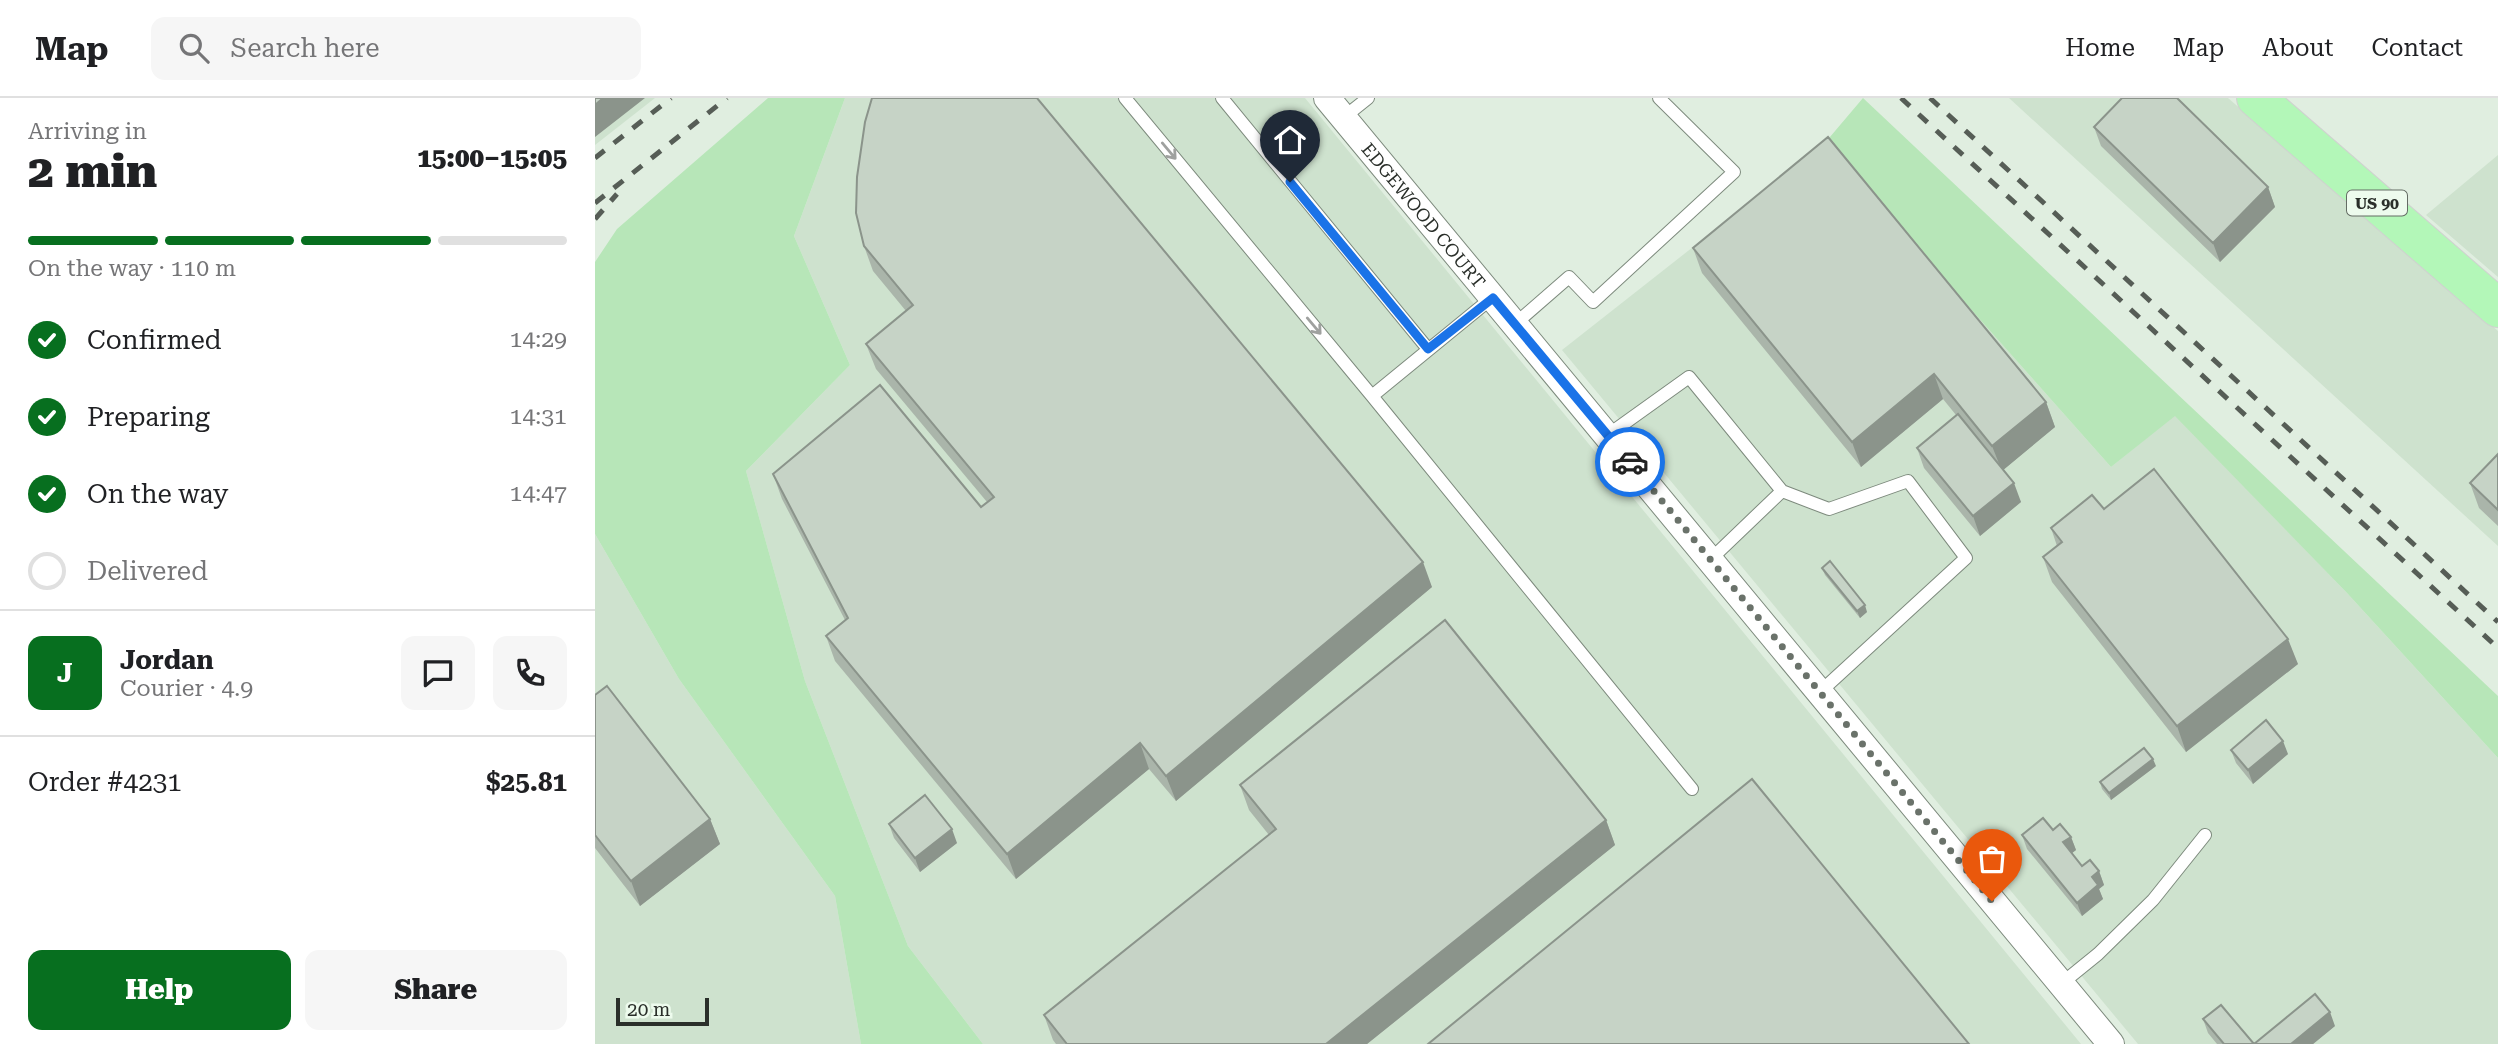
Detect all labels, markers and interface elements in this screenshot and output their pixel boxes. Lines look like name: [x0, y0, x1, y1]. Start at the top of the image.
search box: [151, 17, 641, 80]
text: Map: [35, 29, 109, 68]
icon: search: [175, 29, 213, 67]
text: Search here: [231, 33, 380, 63]
text: Home: [2065, 34, 2135, 62]
text: Map: [2173, 34, 2224, 62]
text: About: [2262, 34, 2333, 62]
text: Contact: [2371, 34, 2463, 62]
pin: [1260, 110, 1320, 182]
text: Arriving in: [28, 118, 147, 145]
icon: home: [1271, 121, 1309, 159]
street label: EDGEWOOD COURT: [1358, 138, 1490, 292]
one-way arrow: [1161, 141, 1176, 159]
text: 15:00–15:05: [417, 143, 567, 173]
text: 2 min: [28, 144, 157, 198]
road number: US 90: [2347, 190, 2407, 216]
text: On the way · 110 m: [28, 255, 236, 282]
one-way arrow: [1306, 316, 1322, 334]
icon: check: [28, 321, 66, 359]
text: Confirmed: [87, 325, 222, 355]
text: 14:29: [510, 326, 567, 353]
icon: check: [28, 398, 66, 436]
text: Preparing: [87, 402, 210, 432]
text: 14:31: [510, 403, 567, 430]
courier: [1595, 427, 1665, 497]
icon: car: [1611, 443, 1649, 481]
icon: check: [28, 475, 66, 513]
text: On the way: [87, 479, 228, 509]
text: 14:47: [510, 480, 567, 507]
text: Delivered: [87, 556, 208, 586]
button: chat: [401, 636, 475, 710]
button: phone: [493, 636, 567, 710]
text: Jordan: [120, 645, 214, 675]
text: J: [57, 658, 73, 688]
text: Courier · 4.9: [120, 675, 253, 702]
text: Order #4231: [28, 767, 182, 797]
text: $25.81: [486, 767, 567, 797]
pin: [1962, 829, 2022, 901]
icon: bag: [1973, 840, 2011, 878]
button: Help: [28, 950, 291, 1030]
button: Share: [305, 950, 567, 1030]
scale bar: [616, 995, 709, 1027]
text: 20 m: [627, 998, 670, 1021]

